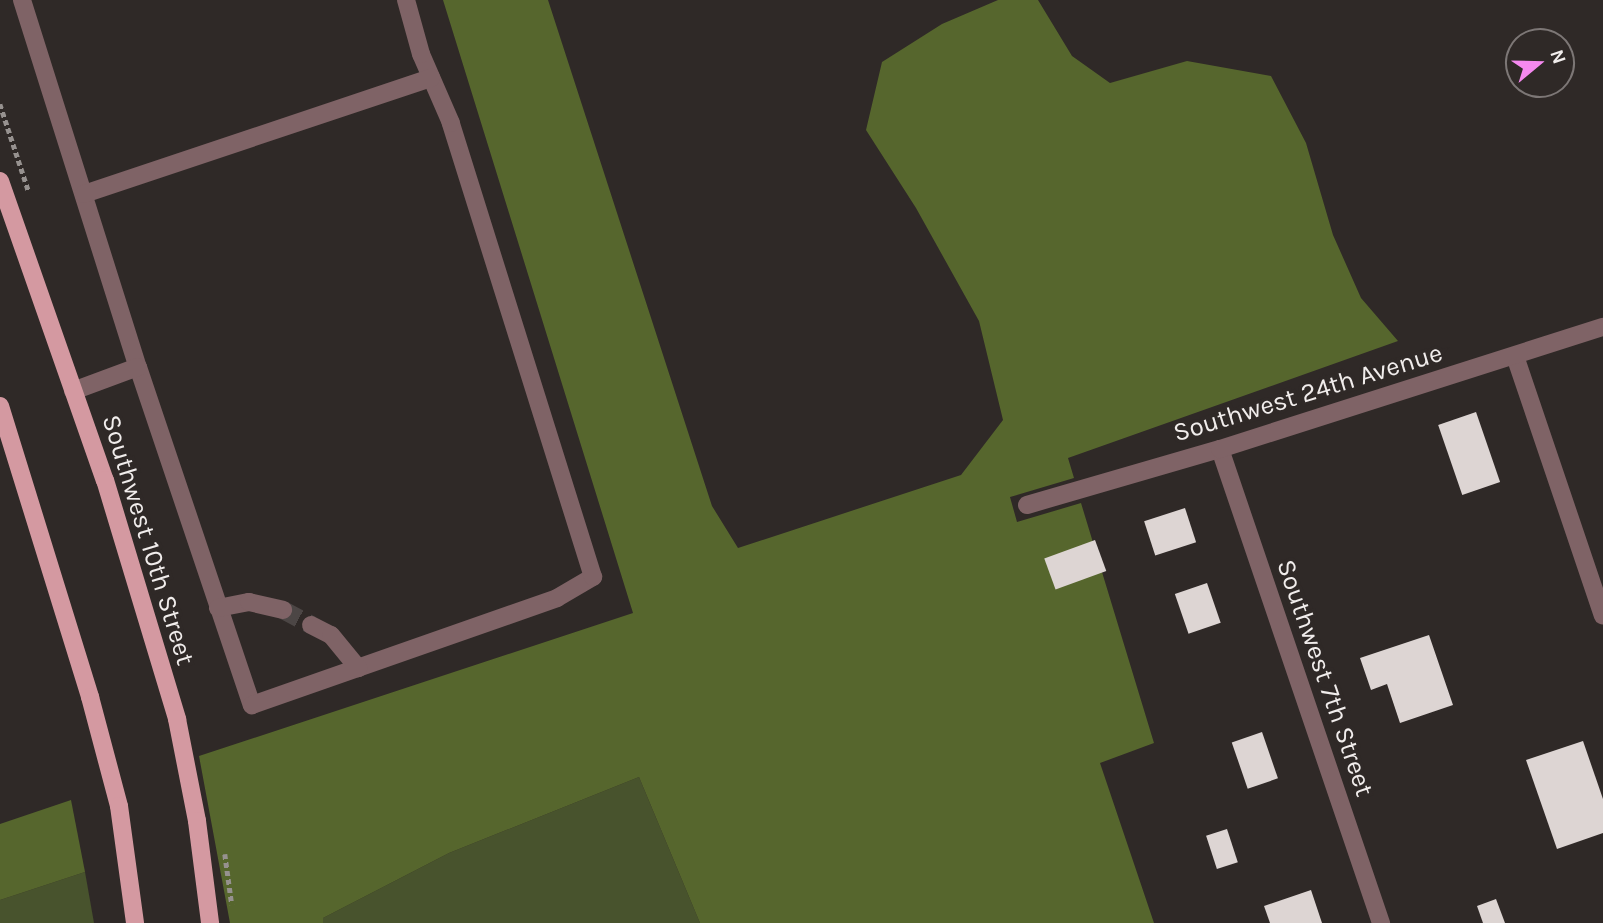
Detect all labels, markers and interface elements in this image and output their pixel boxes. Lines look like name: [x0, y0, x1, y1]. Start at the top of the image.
north arrow: [1505, 28, 1575, 98]
text: N: [1545, 47, 1571, 67]
street label: Southwest 24th Avenue: [1170, 337, 1446, 449]
street label: Southwest 10th Street: [95, 411, 201, 669]
street label: Southwest 7th Street: [1270, 556, 1380, 800]

